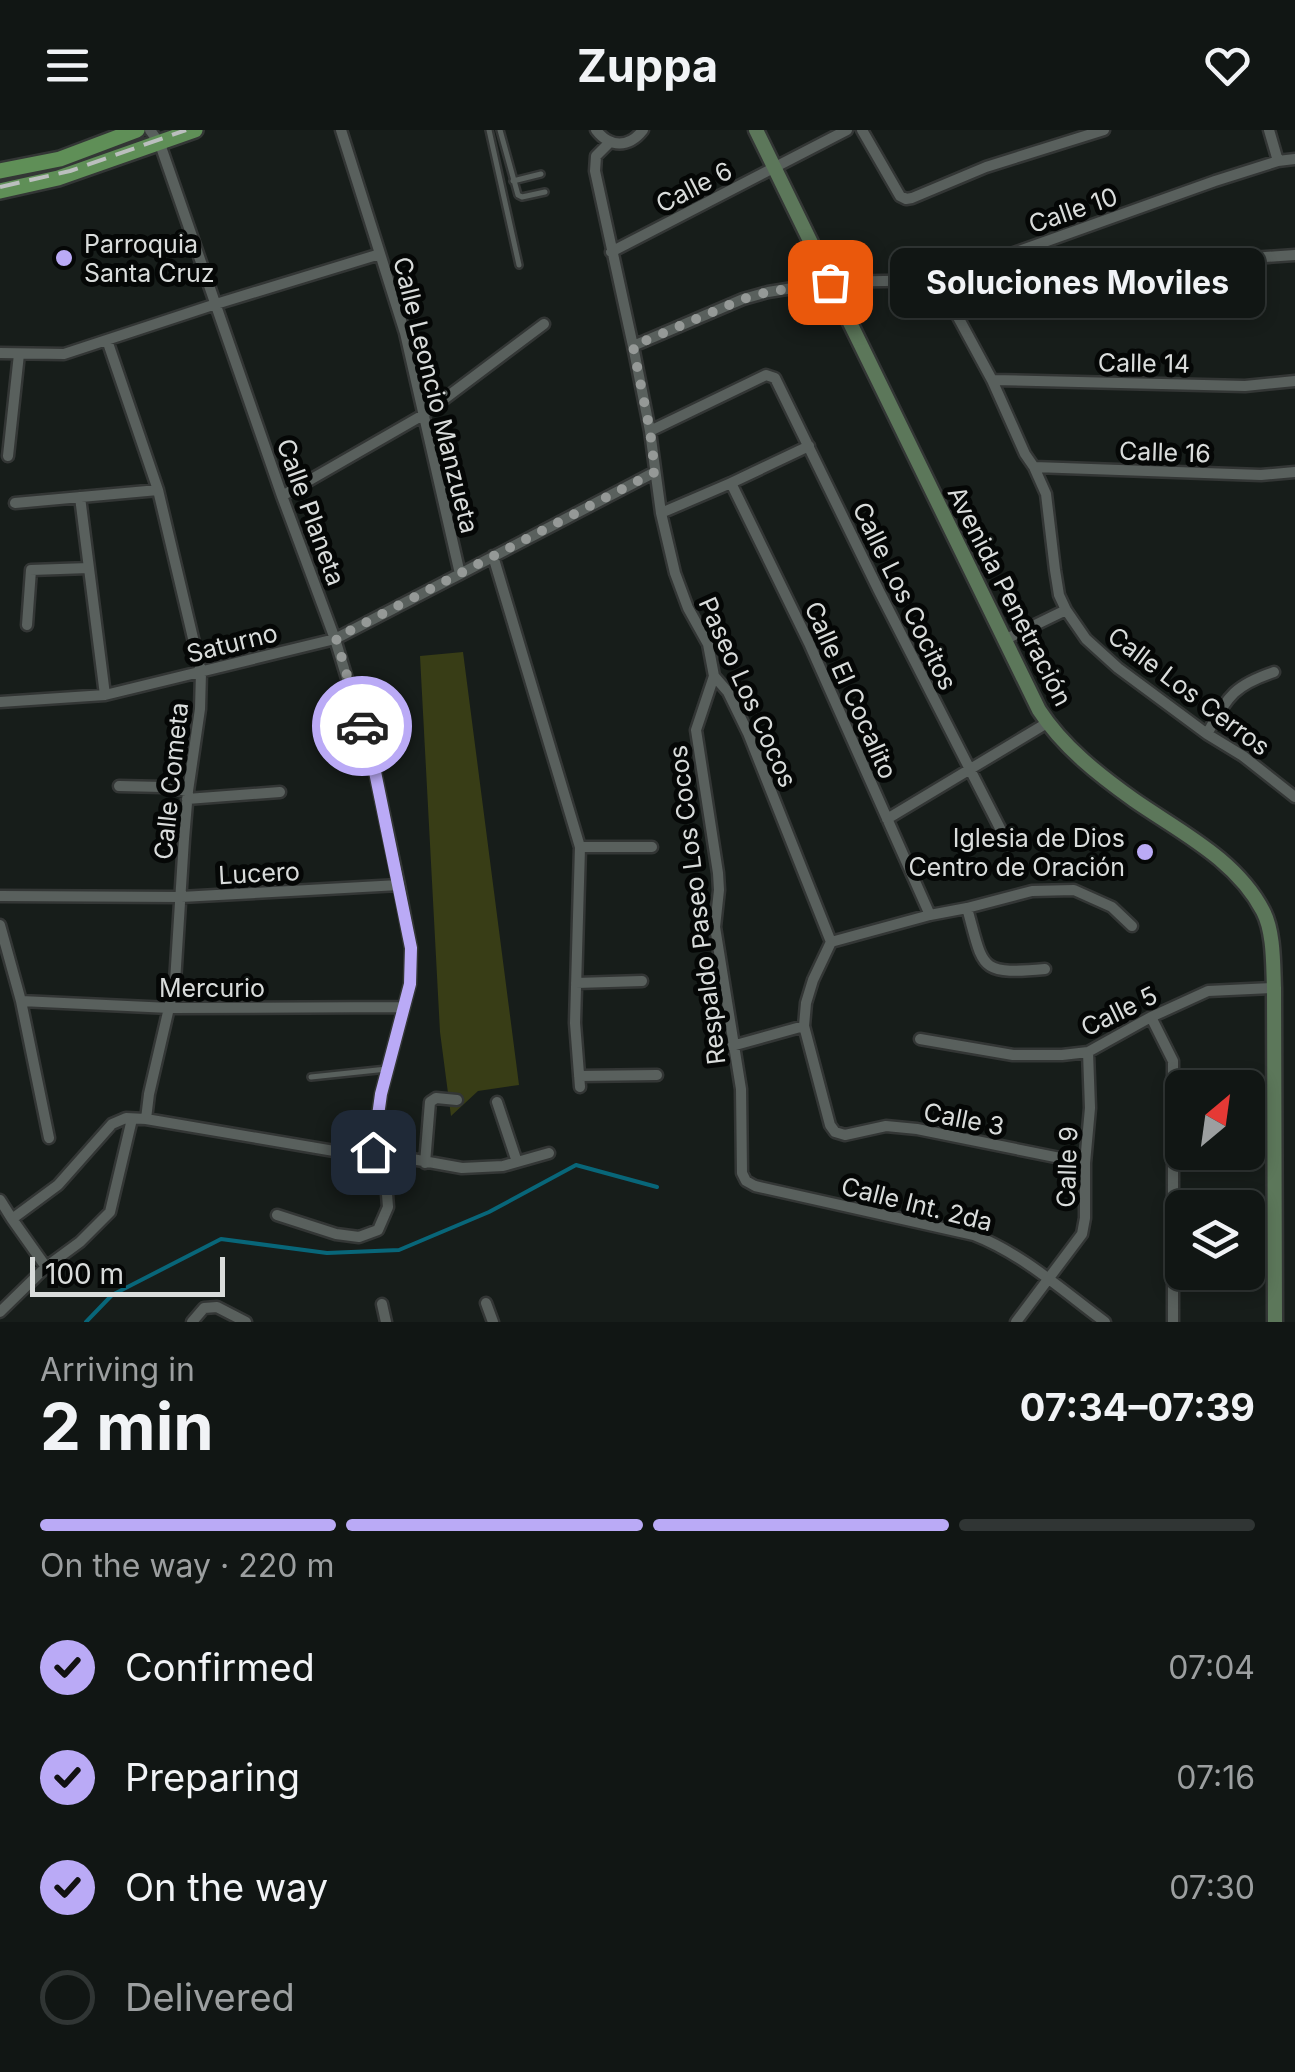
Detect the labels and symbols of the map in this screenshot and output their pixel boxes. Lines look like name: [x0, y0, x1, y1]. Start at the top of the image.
street label: Calle 6: [651, 155, 737, 219]
street label: Calle 10: [1025, 181, 1121, 239]
place label: Parroquia Santa Cruz: [84, 229, 214, 288]
pin: [788, 240, 873, 325]
marker: Parroquia Santa Cruz: [53, 247, 75, 269]
callout: Soluciones Moviles: [890, 247, 1265, 317]
street label: Calle Leoncio Manzueta: [387, 254, 485, 536]
street label: Calle 14: [1098, 347, 1190, 379]
street label: Calle Planeta: [271, 435, 351, 589]
street label: Calle 16: [1119, 435, 1211, 469]
street label: Avenida Penetración: [942, 481, 1078, 711]
street label: Calle Los Cocitos: [847, 497, 963, 695]
street label: Paseo Los Cocos: [693, 592, 803, 792]
street label: Calle El Cocalito: [798, 597, 904, 783]
street label: Saturno: [183, 617, 281, 669]
street label: Calle Los Cerros: [1102, 620, 1276, 762]
courier: [312, 676, 412, 776]
street label: Calle Cometa: [148, 701, 194, 861]
street label: Respaldo Paseo Los Cocos: [663, 744, 731, 1066]
place label: Iglesia de Dios Centro de Oración: [909, 823, 1125, 882]
marker: Iglesia de Dios Centro de Oración: [1134, 841, 1156, 863]
street label: Lucero: [217, 856, 301, 890]
street label: Mercurio: [159, 973, 265, 1003]
street label: Calle 5: [1076, 980, 1162, 1042]
north arrow: [1165, 1070, 1265, 1170]
street label: Calle 3: [921, 1097, 1007, 1141]
pin: [331, 1110, 416, 1195]
street label: Calle 9: [1051, 1126, 1083, 1208]
street label: Calle Int. 2da: [838, 1171, 996, 1237]
scale bar: [30, 1252, 225, 1296]

